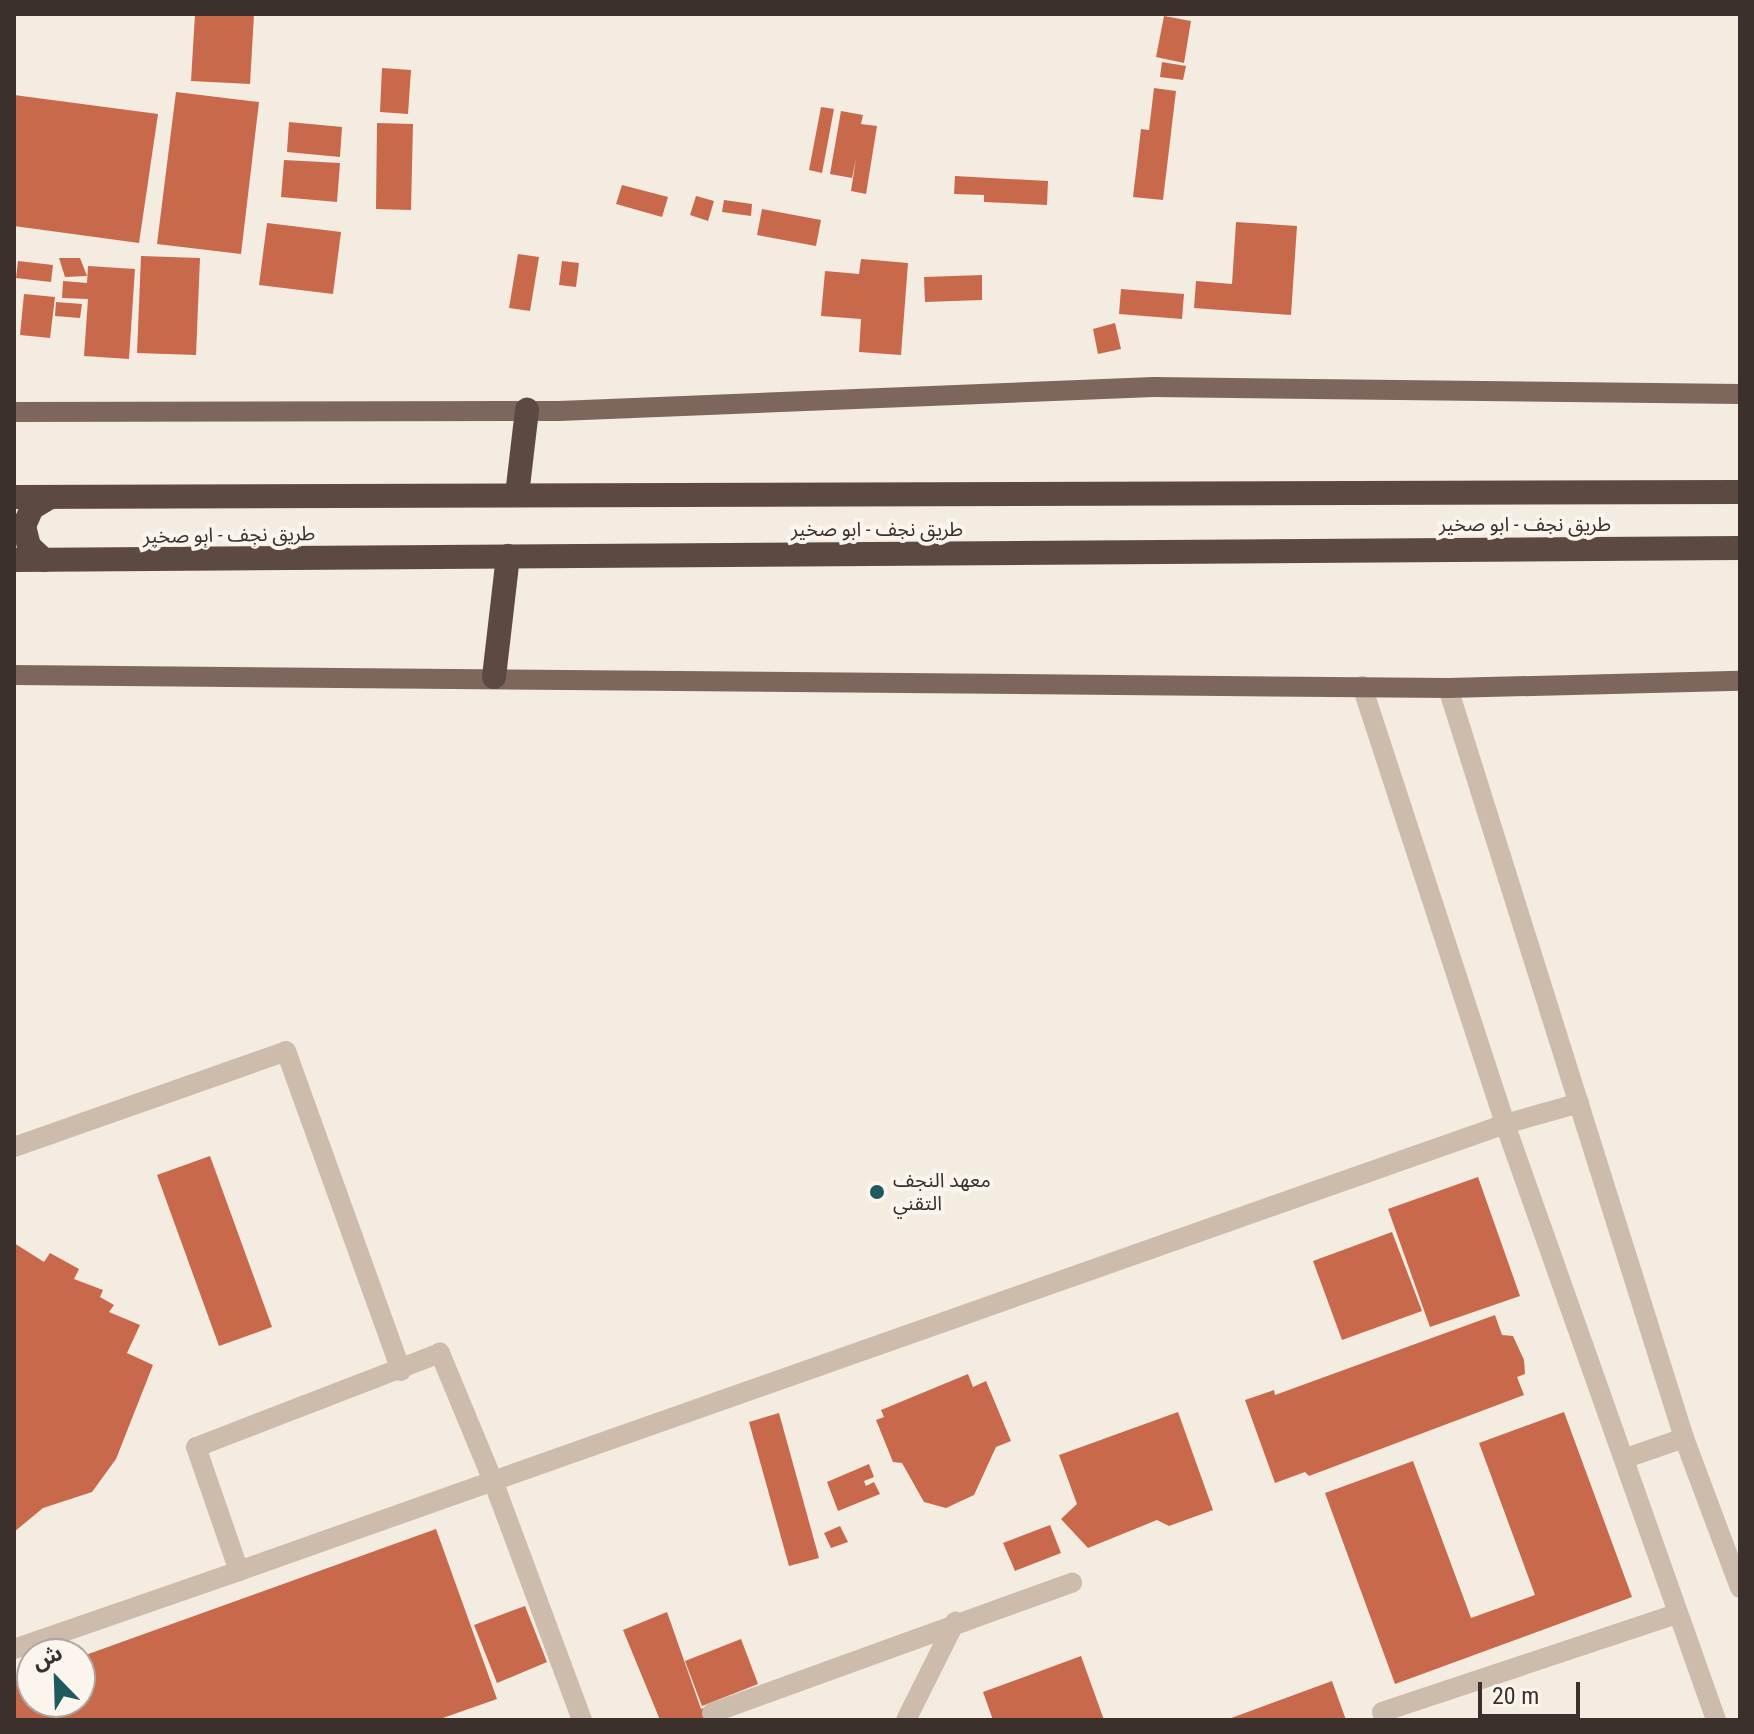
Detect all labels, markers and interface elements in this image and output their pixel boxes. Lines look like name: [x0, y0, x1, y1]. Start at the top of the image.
street label: طريق نجف - ابو صخير: [1439, 512, 1611, 536]
street label: طريق نجف - ابو صخير: [791, 517, 963, 541]
street label: طريق نجف - ابو صخير: [143, 521, 315, 549]
place label: معهد النجف التقني: [893, 1168, 991, 1215]
marker: معهد النجف التقني: [868, 1183, 886, 1201]
north arrow: [16, 1638, 96, 1718]
text: ش: [28, 1640, 66, 1675]
scale bar: [1482, 1666, 1584, 1716]
text: 20 m: [1492, 1682, 1539, 1710]

